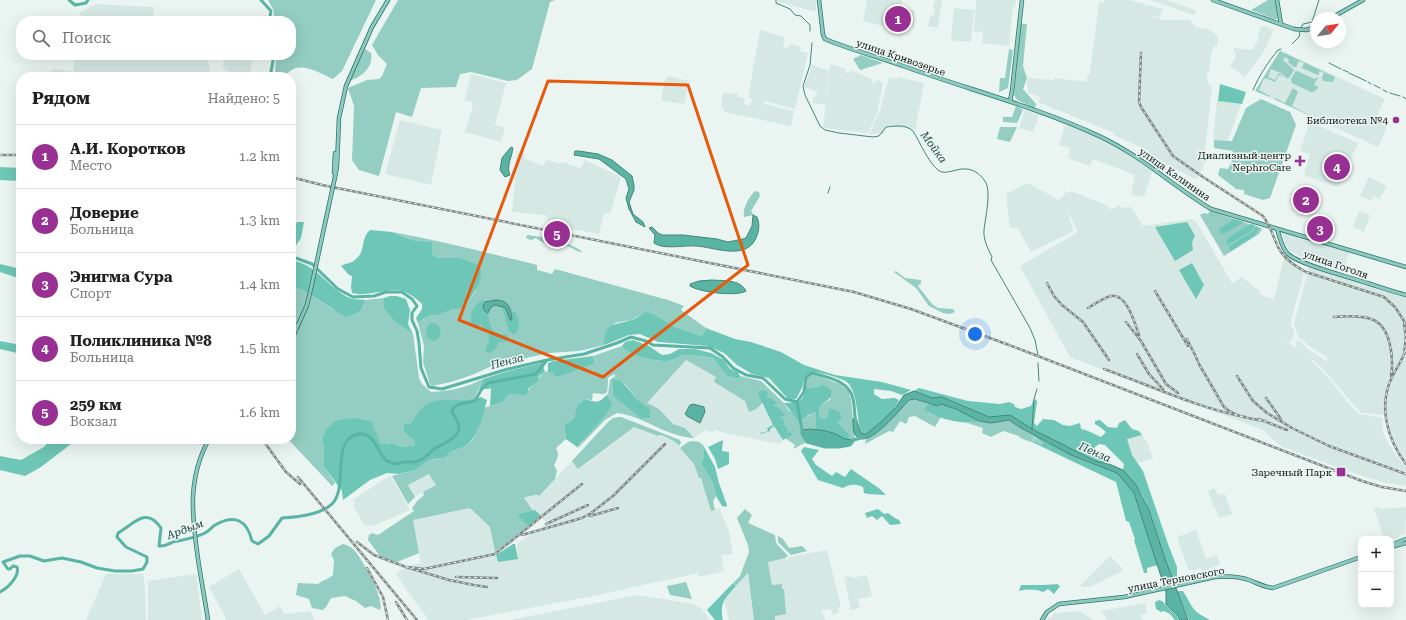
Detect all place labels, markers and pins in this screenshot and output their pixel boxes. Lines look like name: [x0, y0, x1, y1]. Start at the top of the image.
pin: 1: [885, 4, 911, 34]
place label: Библиотека №4: [1307, 115, 1388, 126]
marker: Библиотека №4: [1391, 115, 1401, 125]
place label: Диализный центр NephroCare: [1198, 150, 1291, 173]
pin: 4: [1324, 152, 1350, 182]
marker: Диализный центр NephroCare: [1294, 155, 1306, 167]
pin: 2: [1293, 185, 1319, 215]
pin: 3: [1307, 214, 1333, 244]
pin: 5: [544, 219, 570, 249]
marker: Заречный Парк: [1335, 466, 1347, 478]
place label: Заречный Парк: [1252, 467, 1333, 478]

